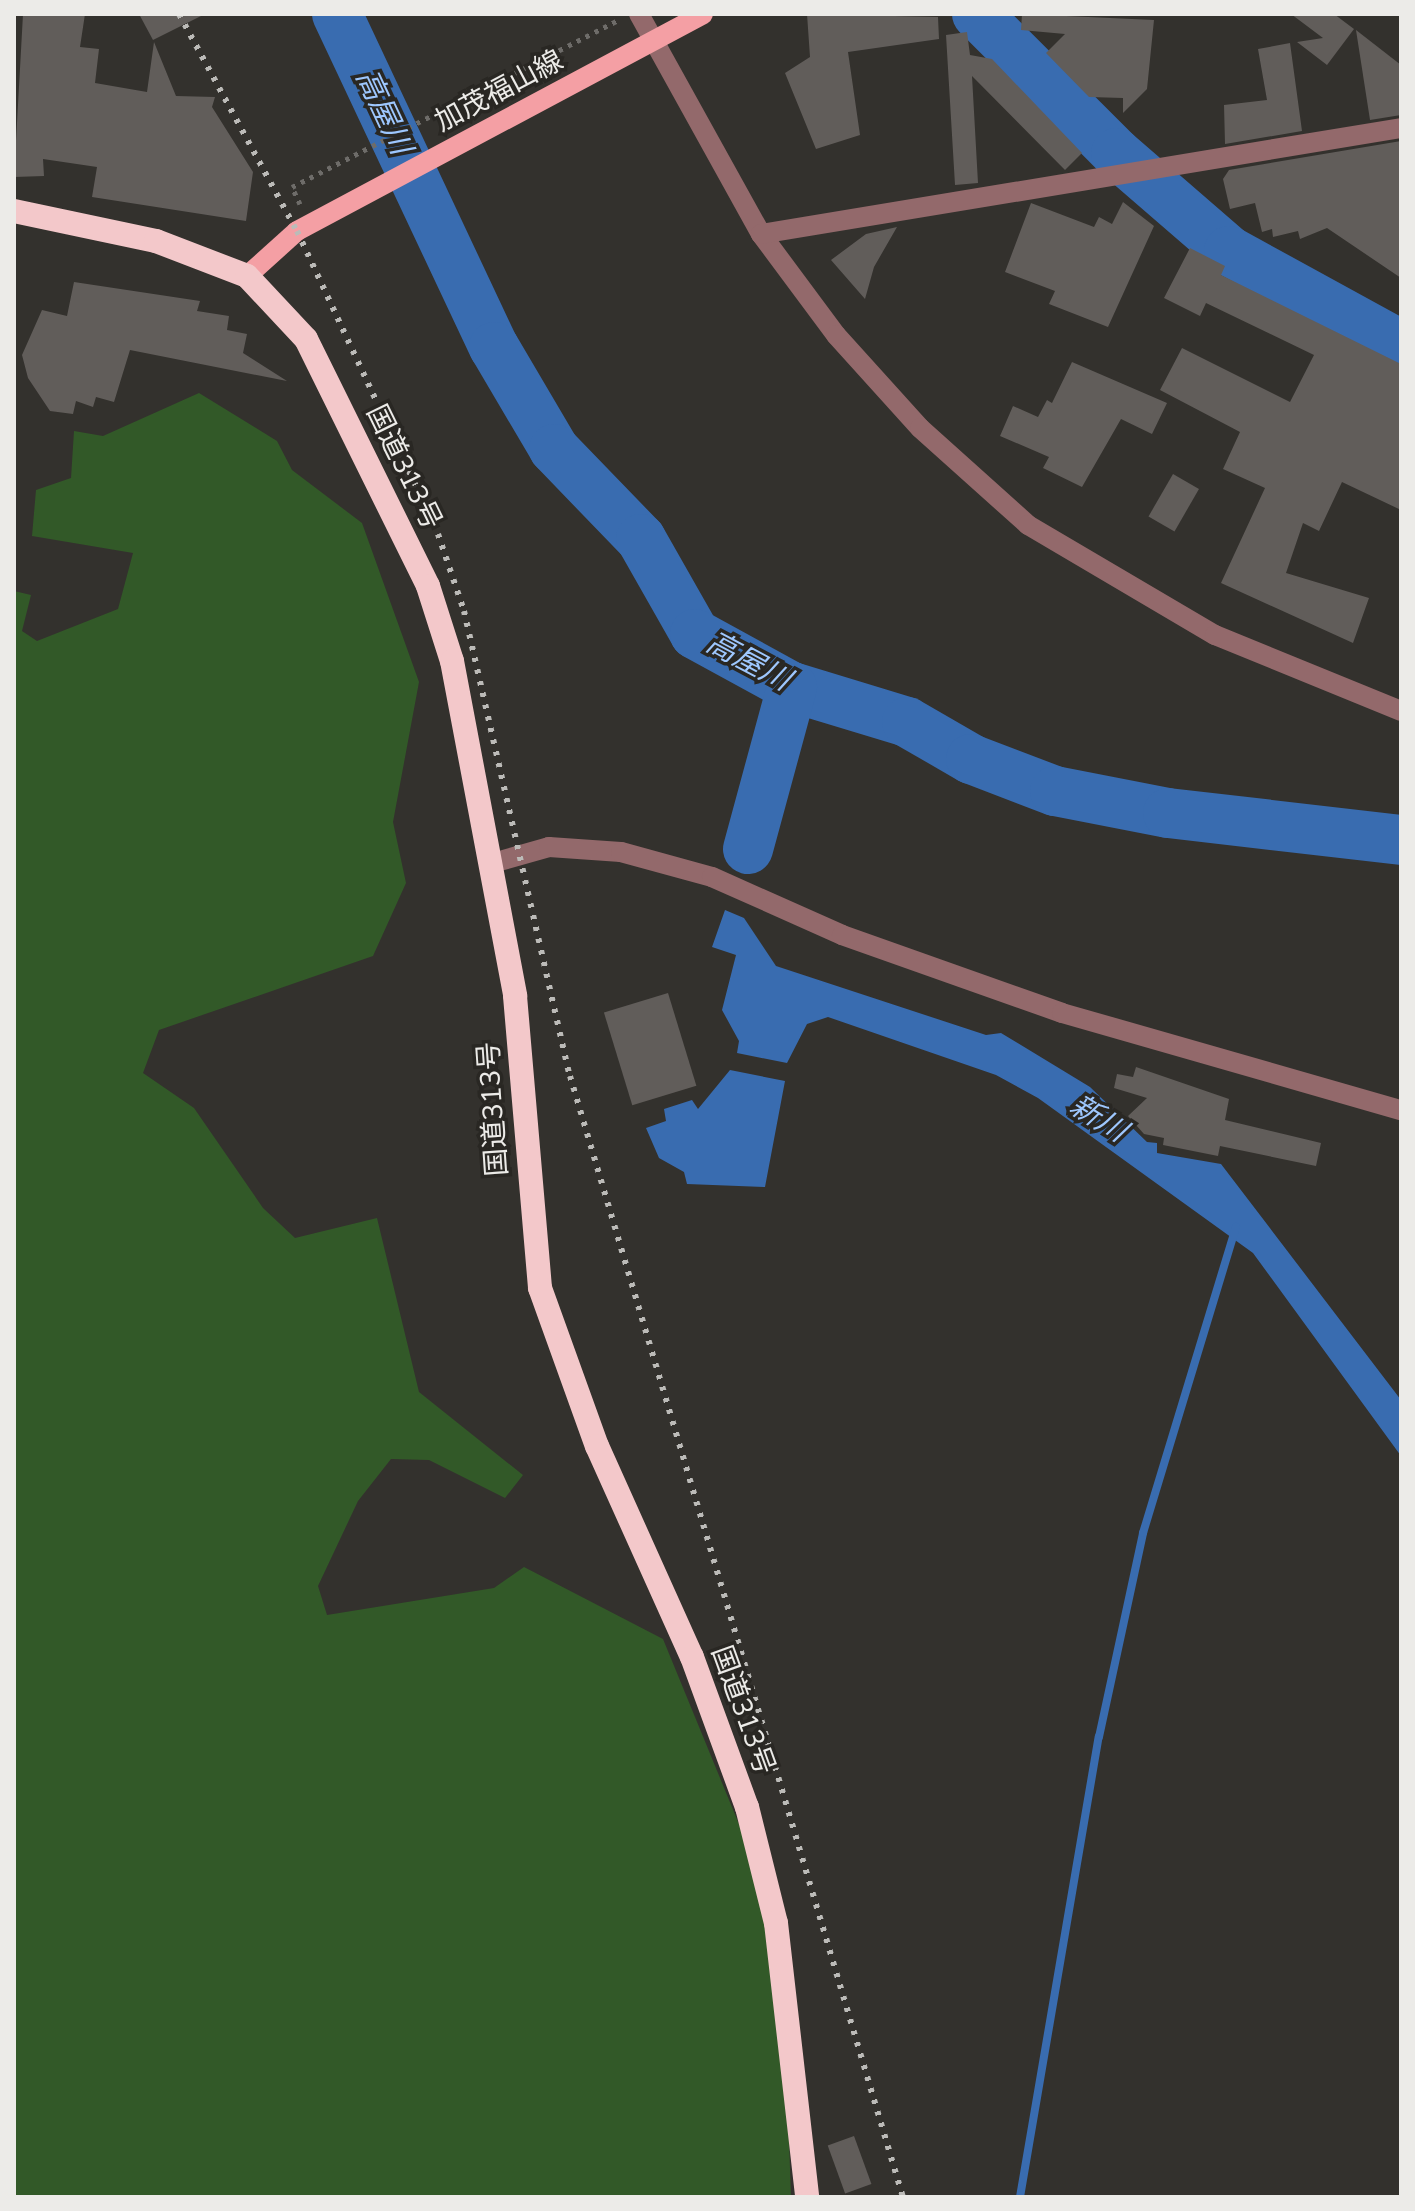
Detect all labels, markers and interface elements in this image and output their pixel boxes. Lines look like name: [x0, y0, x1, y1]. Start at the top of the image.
street label: 加茂福山線: [429, 43, 569, 139]
water label: 高屋川: [348, 64, 418, 160]
street label: 国道313号: [359, 399, 449, 535]
water label: 高屋川: [700, 625, 796, 699]
street label: 国道313号: [472, 1041, 514, 1177]
water label: 新川: [1063, 1088, 1133, 1150]
street label: 国道313号: [704, 1641, 782, 1779]

